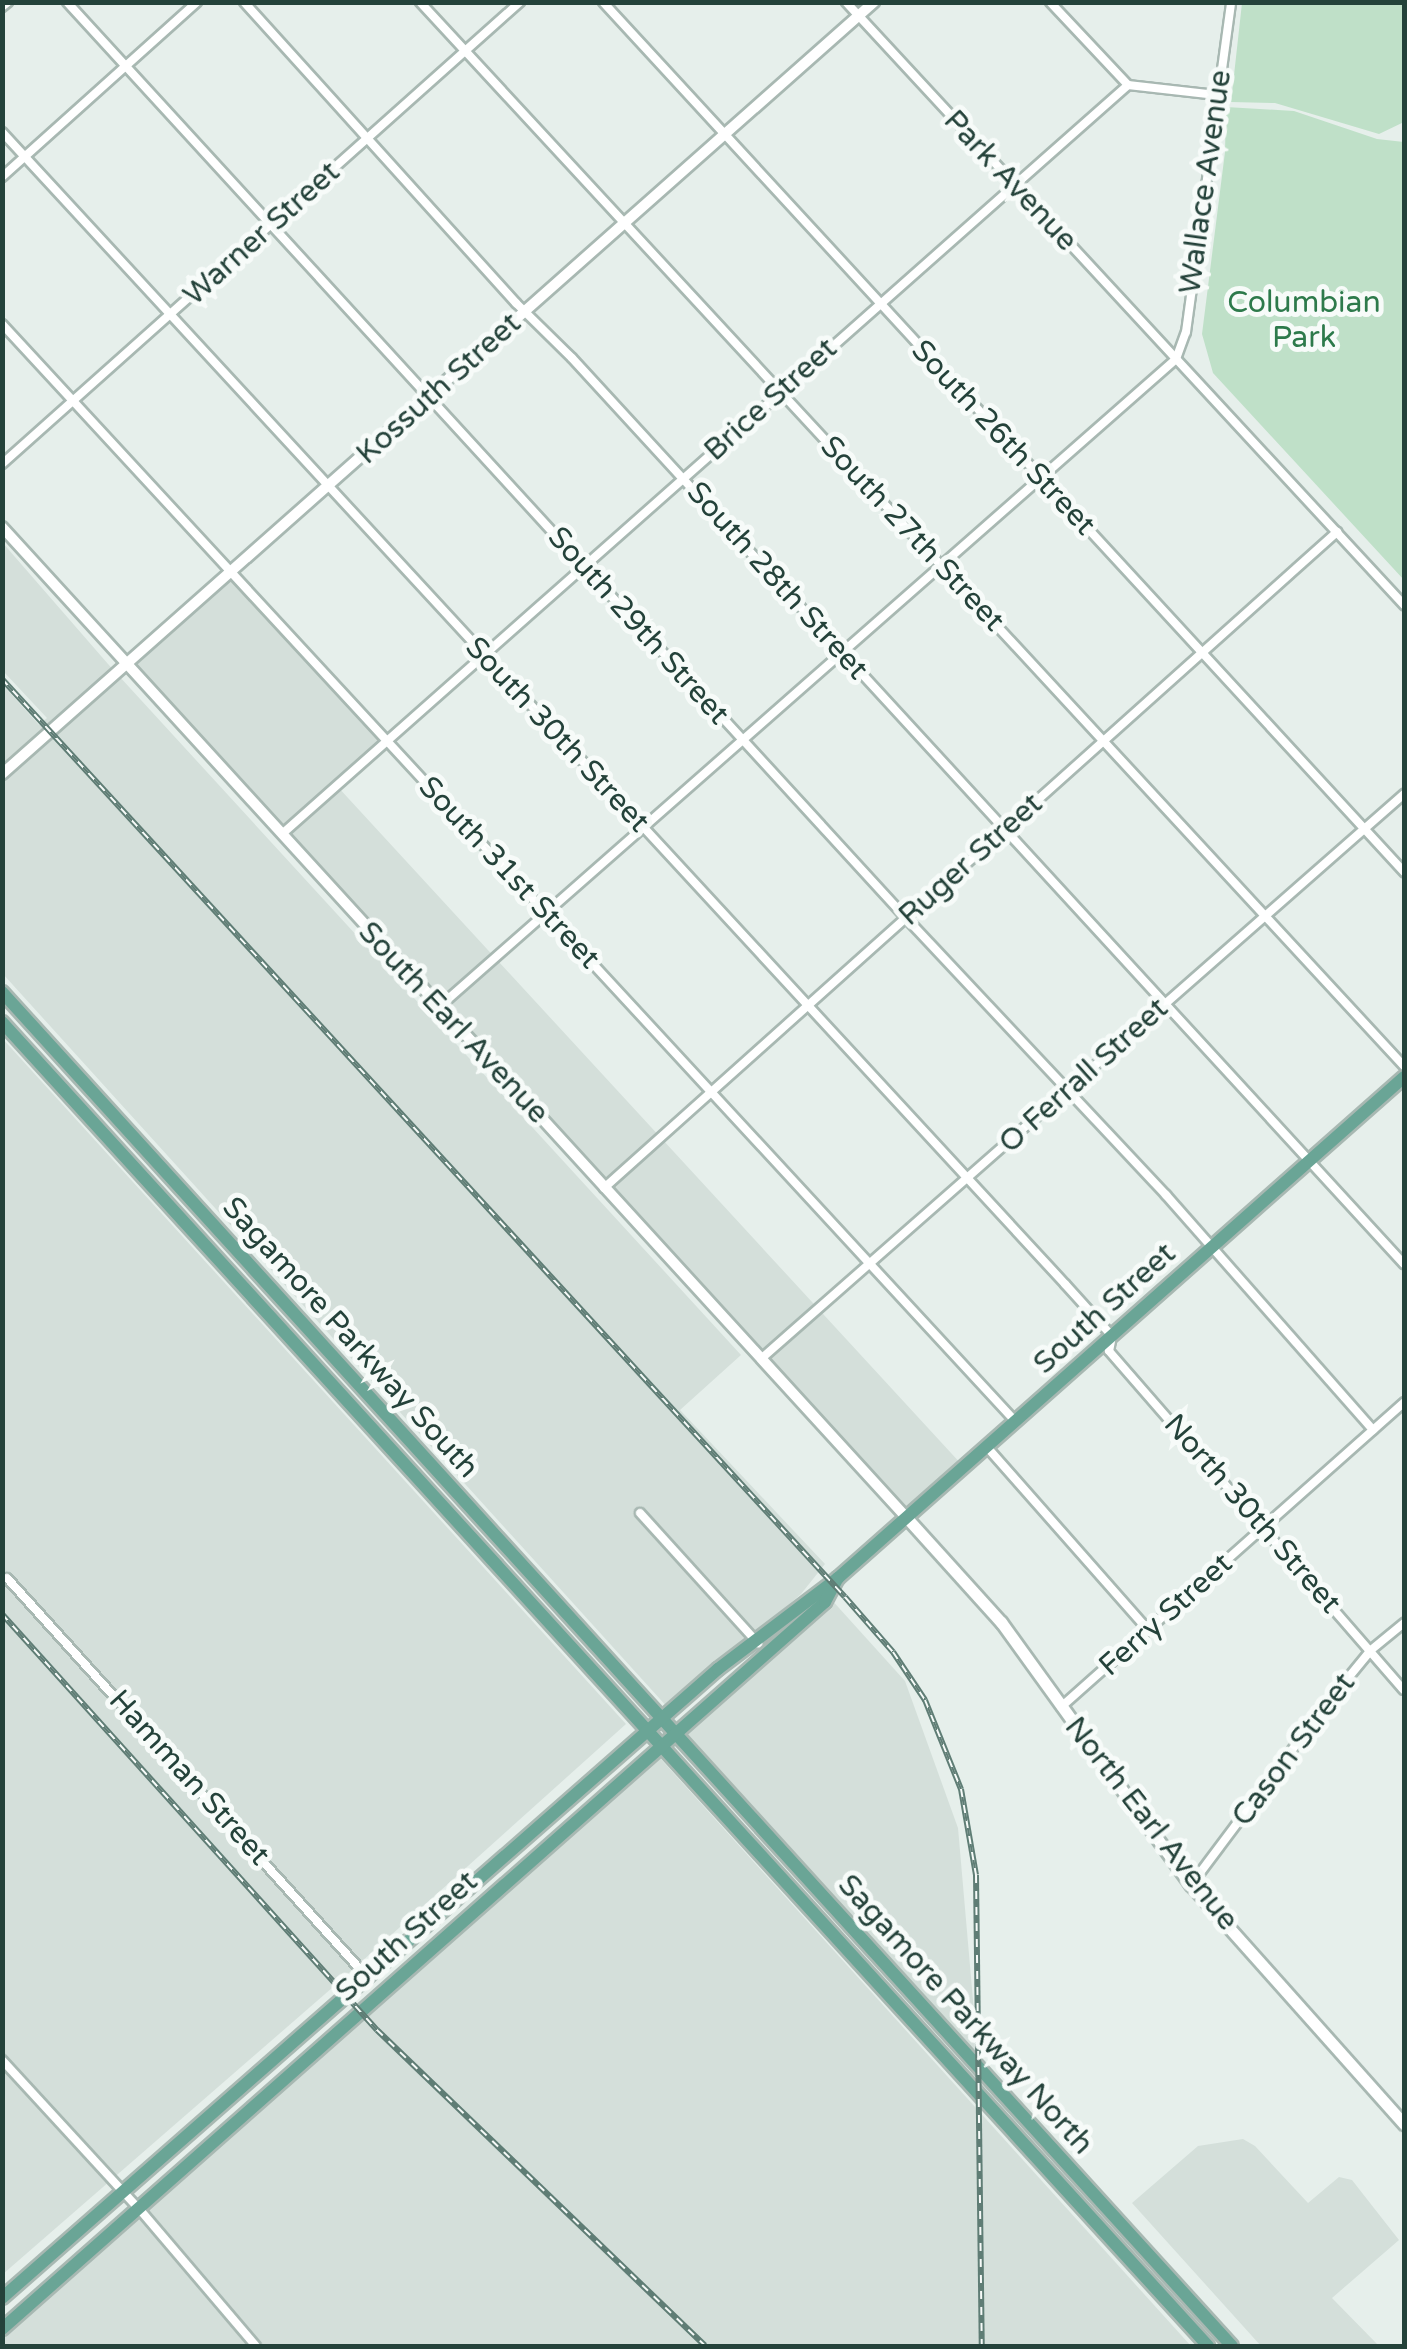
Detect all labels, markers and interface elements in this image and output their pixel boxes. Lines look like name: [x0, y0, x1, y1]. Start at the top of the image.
street label: Wallace Avenue: [1172, 68, 1240, 296]
street label: Park Avenue: [936, 103, 1084, 259]
street label: Warner Street: [176, 154, 348, 314]
park label: Columbian Park: [1227, 285, 1381, 356]
street label: Kossuth Street: [349, 306, 529, 472]
street label: Brice Street: [697, 331, 845, 469]
street label: South 26th Street: [903, 333, 1103, 543]
street label: South 27th Street: [812, 429, 1012, 639]
street label: South 28th Street: [679, 475, 875, 687]
street label: South 29th Street: [540, 520, 736, 732]
street label: South 30th Street: [457, 630, 657, 840]
street label: South 31st Street: [411, 769, 607, 977]
street label: Ruger Street: [892, 786, 1050, 934]
street label: South Earl Avenue: [350, 915, 556, 1131]
street label: O Ferrall Street: [992, 991, 1176, 1161]
street label: Sagamore Parkway South: [214, 1190, 486, 1486]
street label: South Street: [1027, 1236, 1183, 1382]
street label: North 30th Street: [1156, 1407, 1348, 1621]
street label: Ferry Street: [1092, 1546, 1240, 1684]
street label: Cason Street: [1225, 1666, 1363, 1834]
street label: Hamman Street: [101, 1683, 277, 1873]
street label: North Earl Avenue: [1057, 1710, 1245, 1938]
street label: South Street: [329, 1864, 485, 2010]
street label: Sagamore Parkway North: [830, 1868, 1100, 2162]

